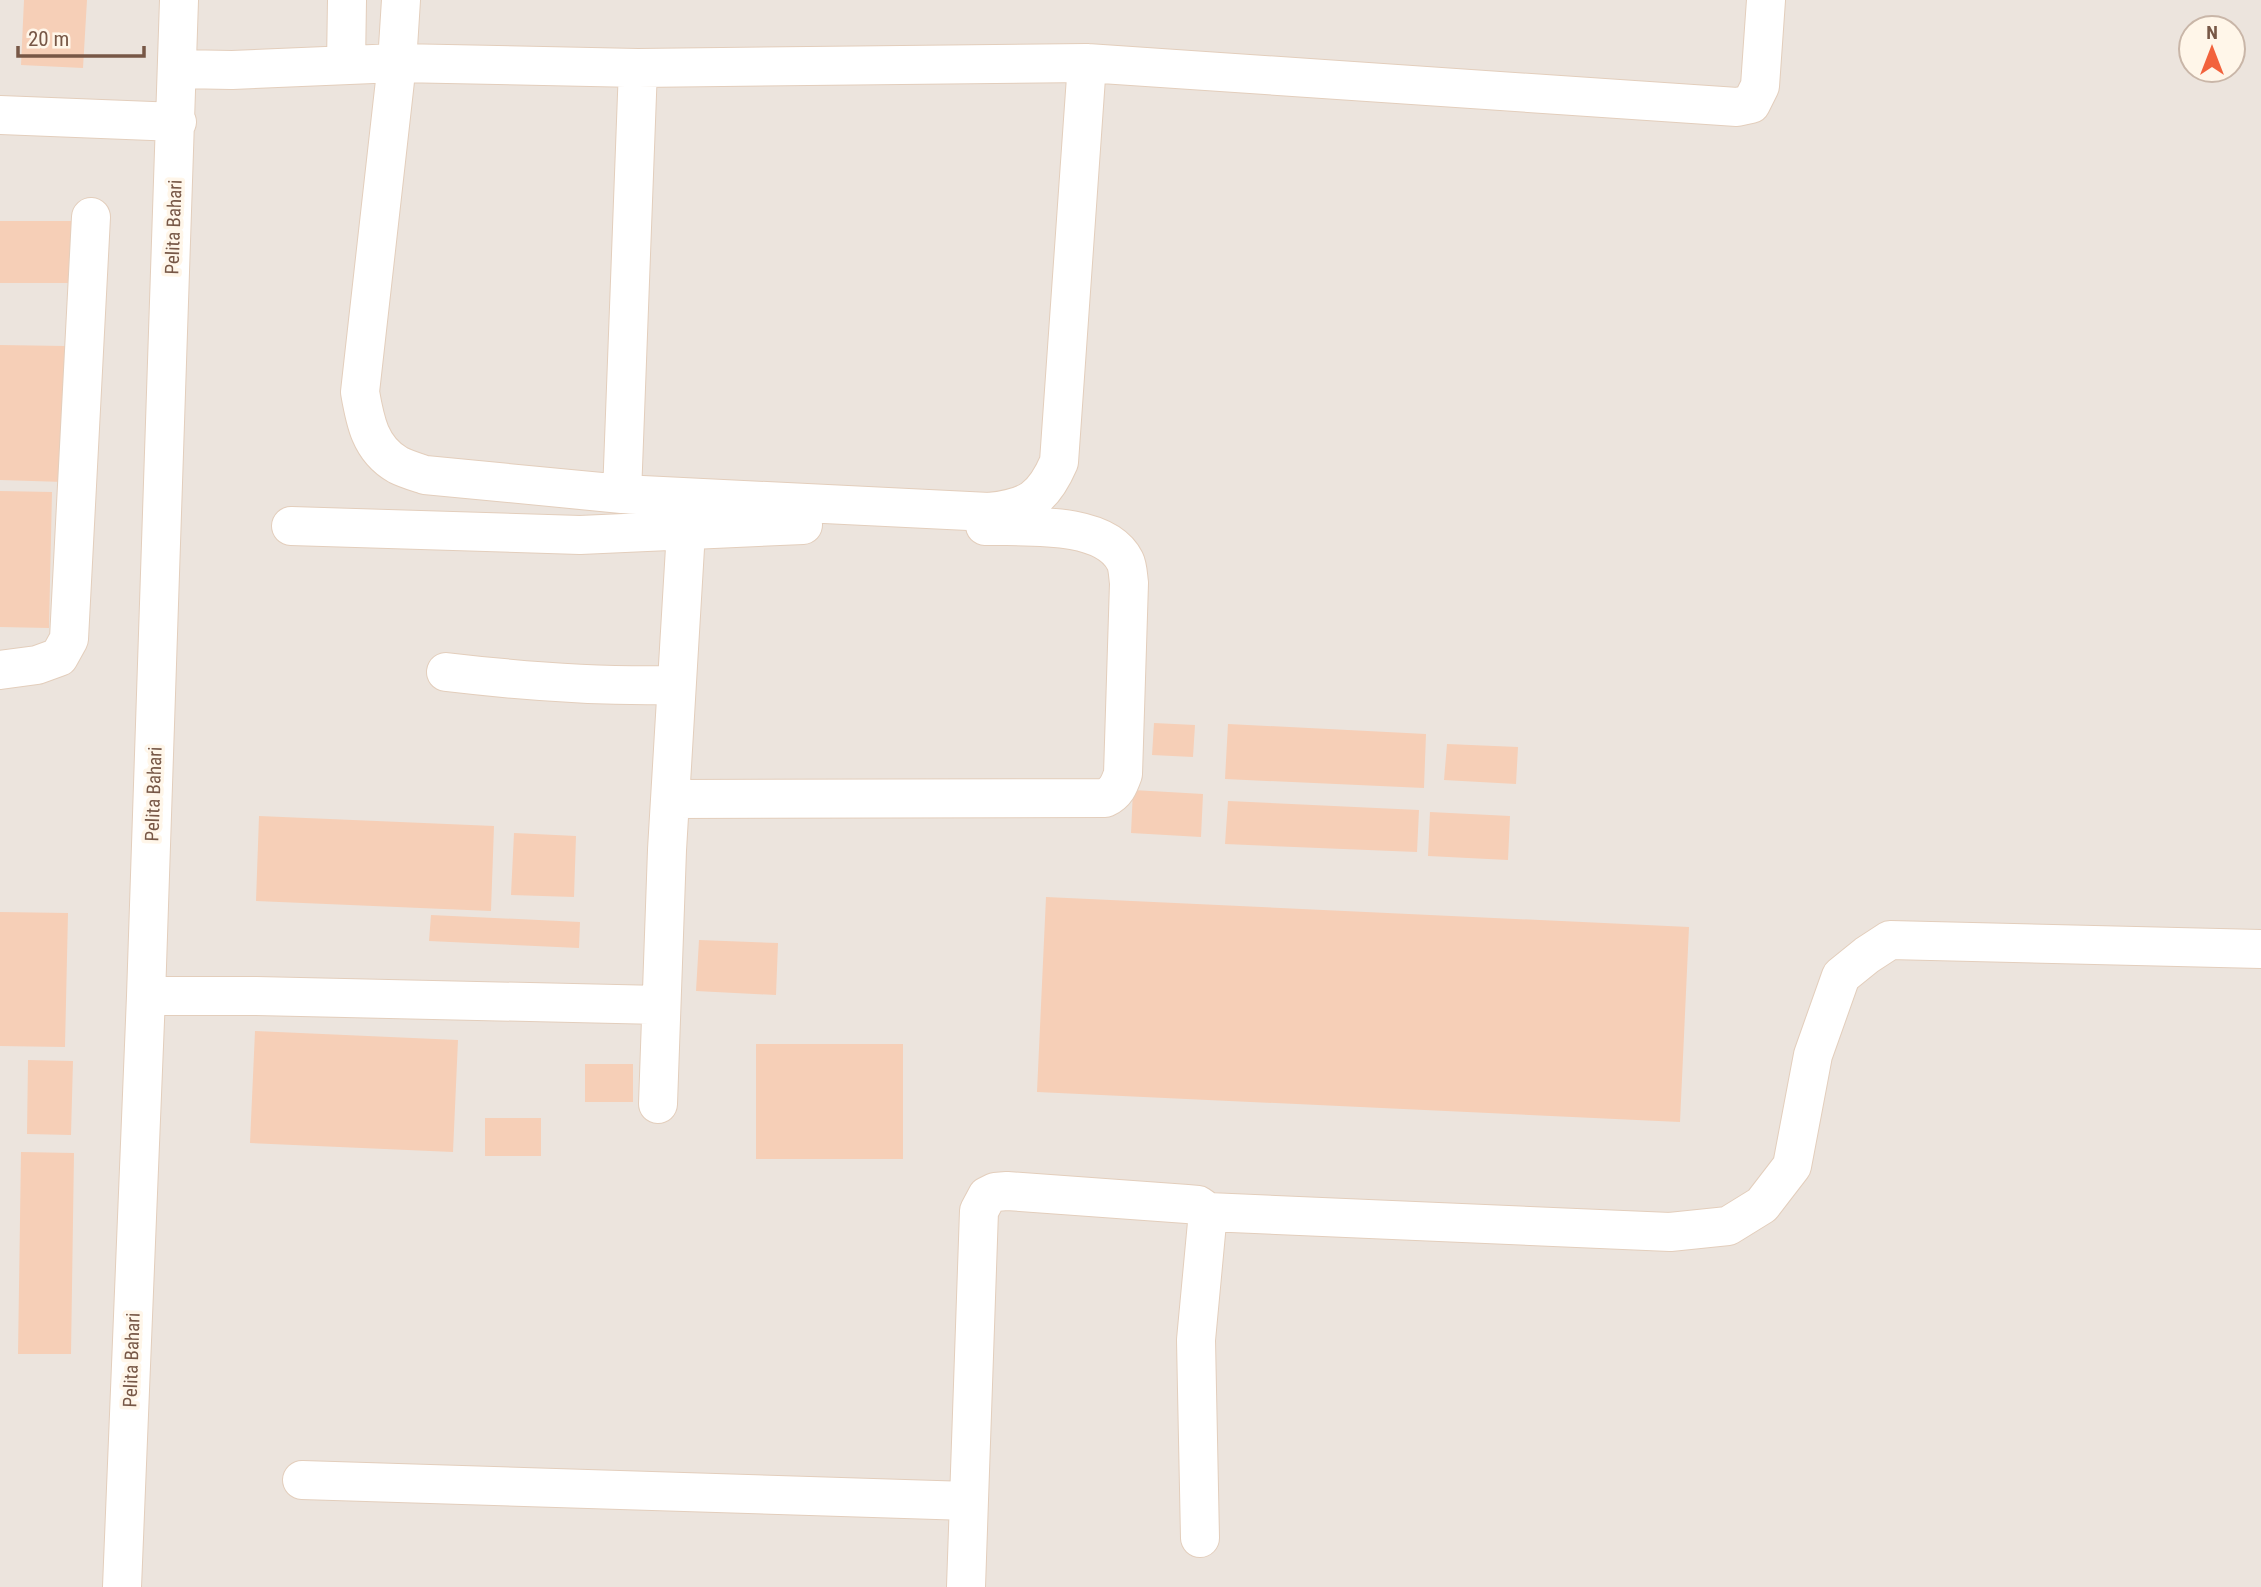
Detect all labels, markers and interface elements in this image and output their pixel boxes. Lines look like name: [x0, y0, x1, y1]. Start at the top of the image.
scale bar: [18, 14, 144, 58]
north arrow: [2177, 14, 2247, 84]
text: N: [2206, 21, 2218, 44]
text: 20 m: [28, 27, 69, 51]
street label: Pelita Bahari: [160, 179, 187, 275]
street label: Pelita Bahari: [140, 746, 167, 842]
street label: Pelita Bahari: [118, 1312, 145, 1408]

